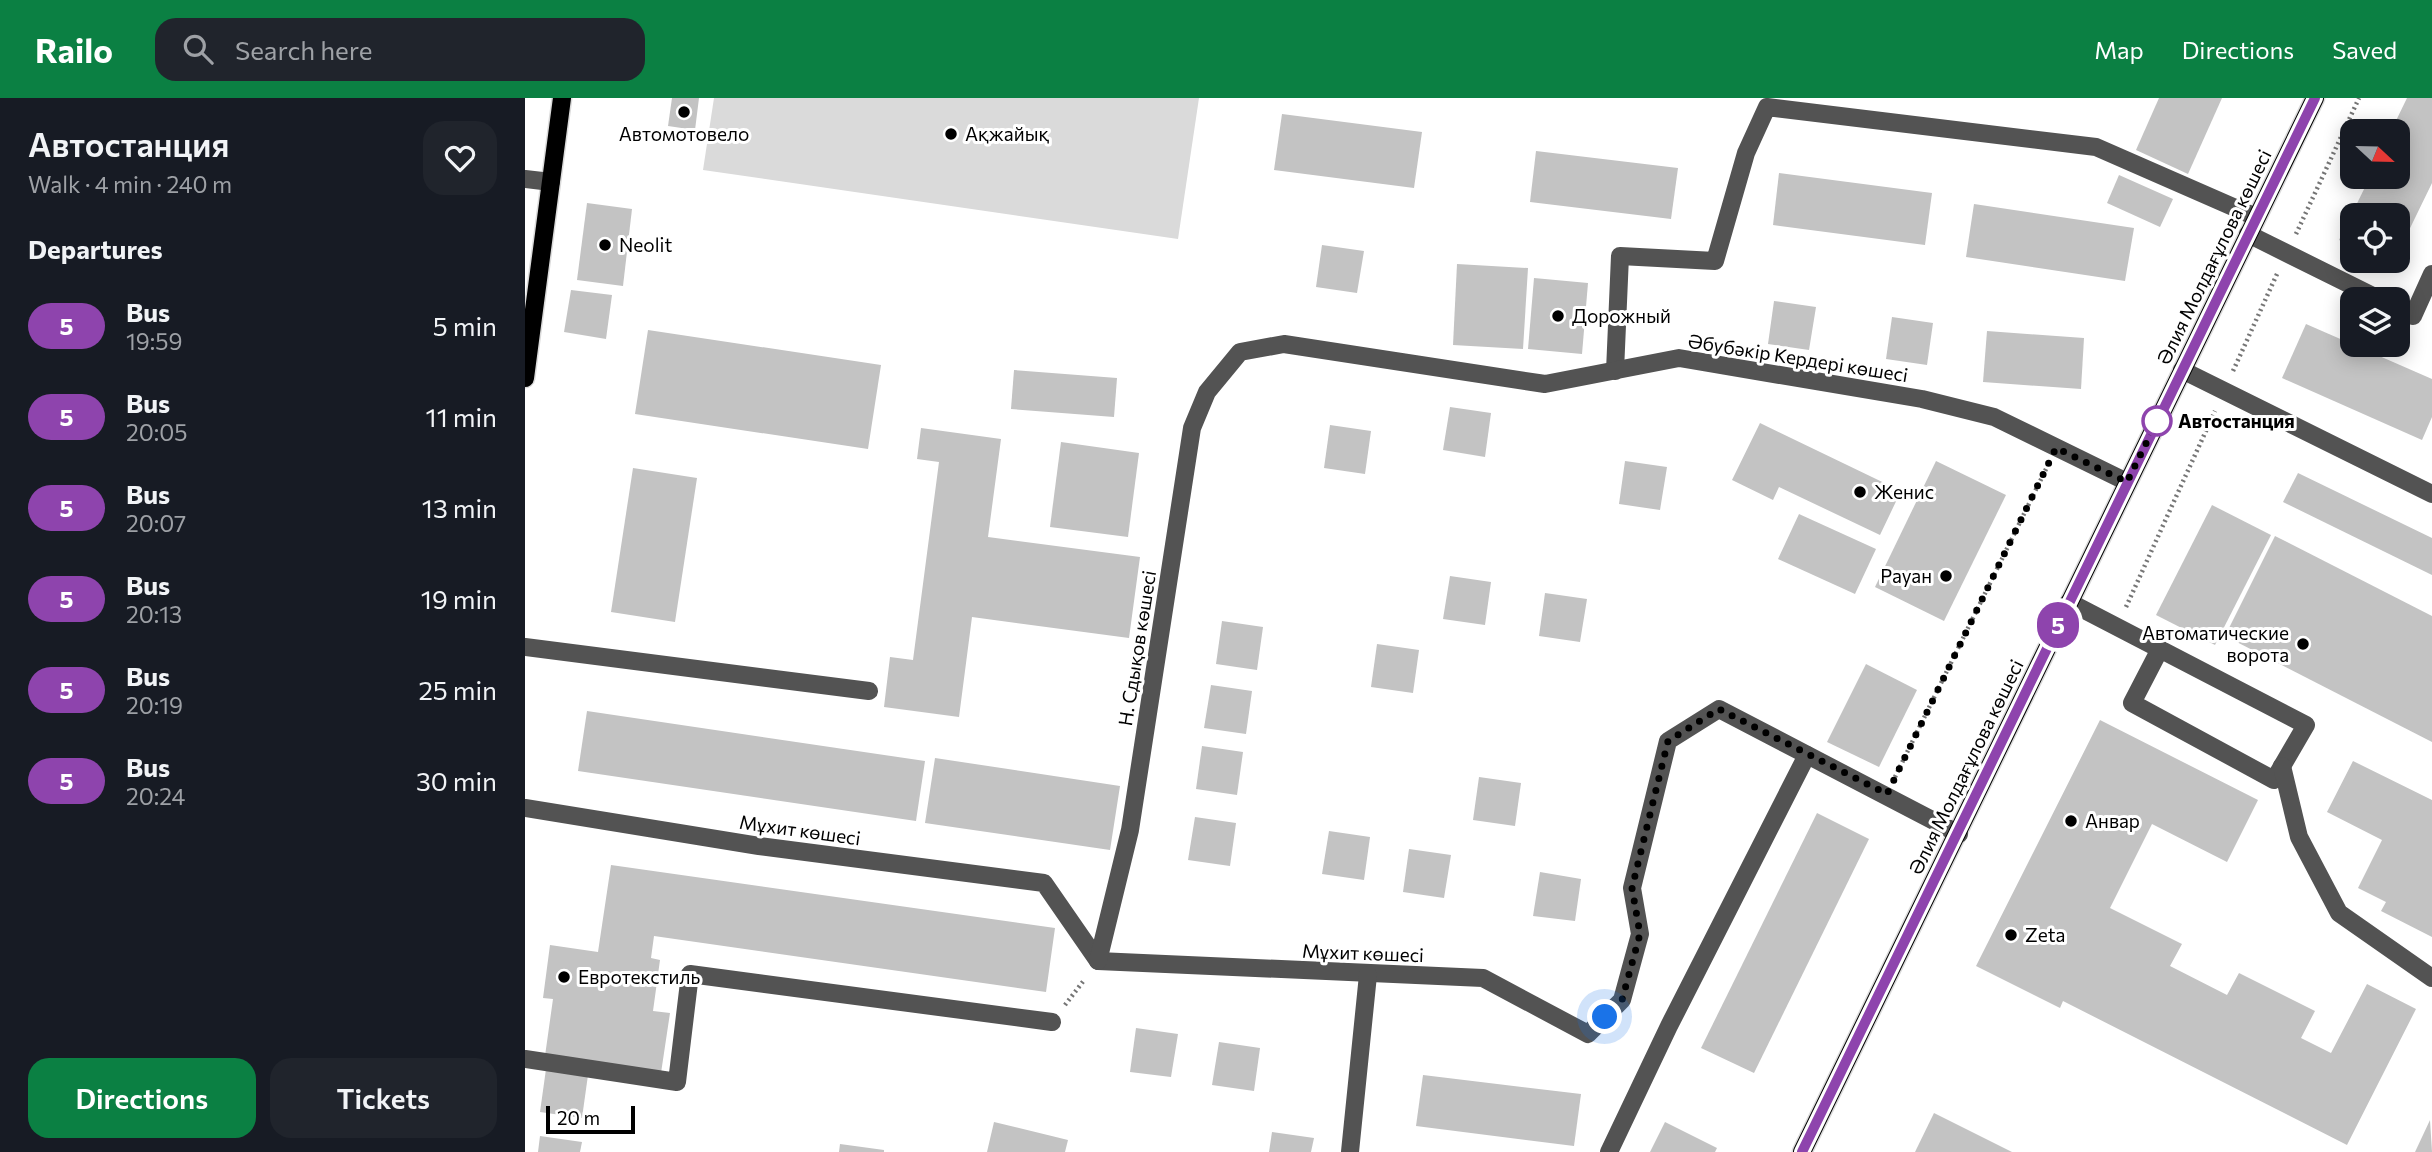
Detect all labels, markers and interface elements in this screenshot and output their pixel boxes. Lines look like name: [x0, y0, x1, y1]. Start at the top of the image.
search box: [155, 18, 645, 81]
text: Railo: [35, 29, 113, 70]
icon: search: [179, 30, 217, 68]
text: Search here: [235, 34, 372, 65]
text: Map: [2094, 35, 2144, 64]
text: Directions: [2182, 35, 2294, 64]
text: Saved: [2332, 35, 2397, 64]
marker: Автомотовело: [676, 104, 692, 120]
north arrow: [2340, 119, 2410, 189]
map controls: [2340, 119, 2410, 357]
button: heart: [423, 121, 497, 195]
place label: Автомотовело: [619, 122, 749, 145]
place label: Ақжайық: [965, 122, 1049, 145]
text: Автостанция: [28, 123, 229, 164]
marker: Ақжайық: [943, 126, 959, 142]
street label: Әлия Молдағұлова көшесі: [2151, 146, 2276, 368]
text: Walk · 4 min · 240 m: [28, 170, 232, 198]
button: locate: [2340, 203, 2410, 273]
text: Departures: [28, 233, 163, 264]
place label: Neolit: [619, 233, 672, 256]
marker: Neolit: [597, 237, 613, 253]
button: layers: [2340, 287, 2410, 357]
text: Bus: [126, 296, 170, 327]
place label: Дорожный: [1572, 304, 1671, 327]
marker: Дорожный: [1550, 308, 1566, 324]
text: 5 min: [433, 310, 497, 341]
text: 5: [60, 311, 74, 340]
text: 19:59: [126, 327, 182, 355]
street label: Әбубәкір Кердері көшесі: [1686, 329, 1910, 386]
text: Bus: [126, 387, 170, 418]
text: 11 min: [426, 401, 497, 432]
text: 5: [60, 402, 74, 431]
marker: Автостанция: [2142, 406, 2172, 436]
place label: Автостанция: [2178, 409, 2295, 432]
text: 20:05: [126, 418, 187, 446]
text: Bus: [126, 478, 170, 509]
place label: Женис: [1874, 480, 1934, 503]
marker: Женис: [1852, 484, 1868, 500]
text: 13 min: [422, 492, 497, 523]
text: 5: [60, 493, 74, 522]
text: 20:07: [126, 509, 186, 537]
place label: Рауан: [1880, 564, 1932, 587]
marker: Рауан: [1938, 568, 1954, 584]
text: Bus: [126, 569, 170, 600]
street label: Н. Сдықов көшесі: [1113, 569, 1160, 727]
text: 19 min: [421, 583, 497, 614]
text: 5: [60, 584, 74, 613]
text: 20:13: [126, 600, 182, 628]
line badge: 5: [2035, 602, 2081, 648]
text: 5: [2051, 610, 2065, 639]
place label: Автоматические ворота: [2142, 621, 2289, 666]
marker: Автоматические ворота: [2295, 636, 2311, 652]
street label: Әлия Молдағұлова көшесі: [1903, 656, 2028, 878]
text: Bus: [126, 660, 170, 691]
text: 25 min: [418, 674, 497, 705]
text: 5: [60, 675, 74, 704]
text: 20:19: [126, 691, 183, 719]
text: Bus: [126, 751, 170, 782]
text: 30 min: [416, 765, 497, 796]
text: 5: [60, 766, 74, 795]
text: 20:24: [126, 782, 185, 810]
place label: Анвар: [2085, 809, 2140, 832]
street label: Мұхит көшесі: [738, 810, 862, 849]
marker: Анвар: [2063, 813, 2079, 829]
place label: Zeta: [2025, 923, 2065, 946]
marker: Zeta: [2003, 927, 2019, 943]
street label: Мұхит көшесі: [1302, 939, 1424, 966]
place label: Евротекстиль: [578, 965, 700, 988]
marker: Евротекстиль: [556, 969, 572, 985]
your location: [1587, 999, 1622, 1034]
button: Directions: [28, 1058, 256, 1138]
button: Tickets: [270, 1058, 497, 1138]
scale bar: [546, 1103, 635, 1135]
text: 20 m: [557, 1106, 600, 1129]

